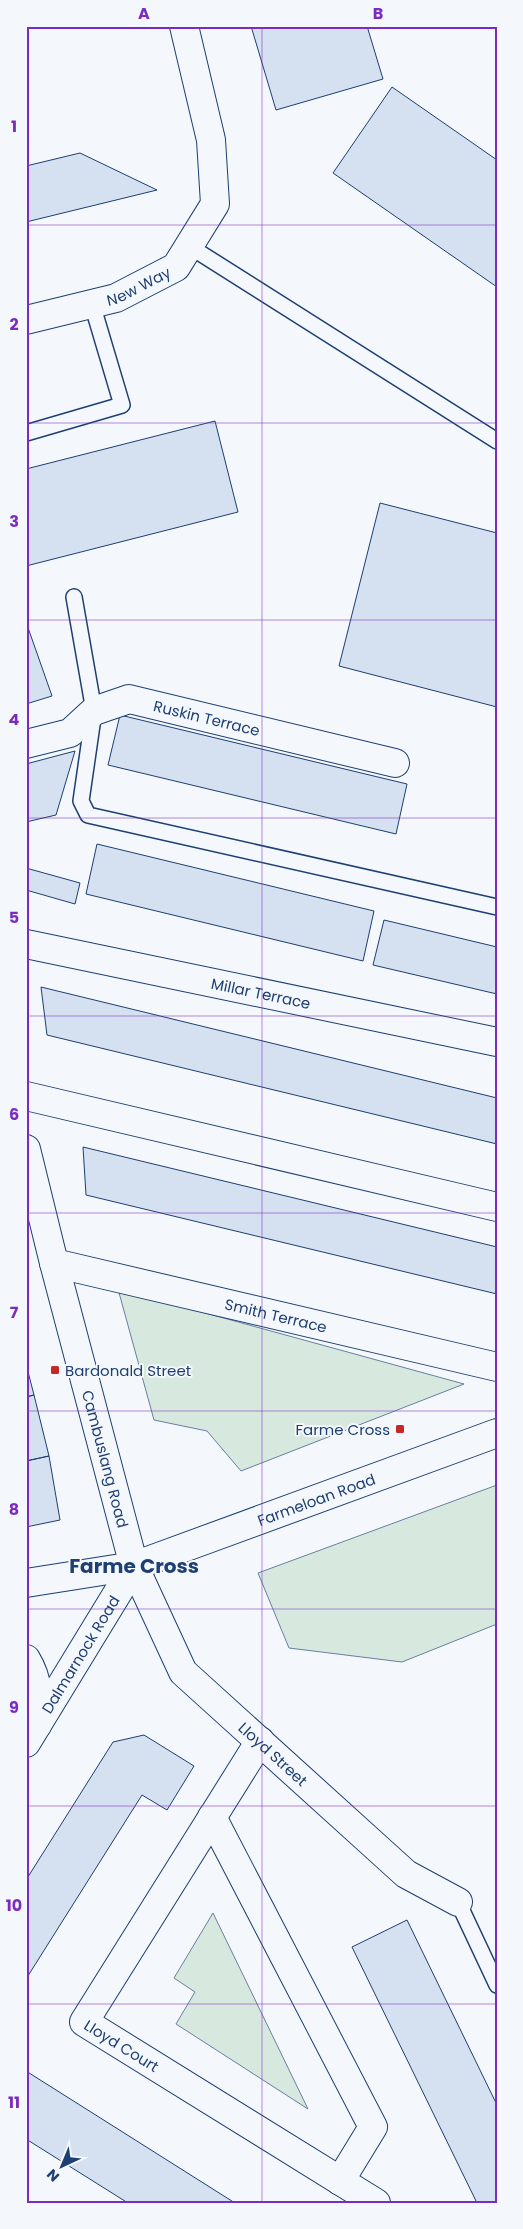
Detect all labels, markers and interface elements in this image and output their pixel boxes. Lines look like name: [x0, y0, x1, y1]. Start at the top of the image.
text: A: [138, 2, 150, 25]
text: B: [373, 2, 383, 25]
text: 1: [11, 115, 17, 138]
street label: New Way: [104, 261, 175, 310]
text: 2: [9, 313, 19, 336]
text: 3: [9, 510, 19, 533]
street label: Ruskin Terrace: [151, 695, 262, 741]
text: 4: [9, 708, 20, 731]
text: 5: [9, 906, 19, 929]
street label: Millar Terrace: [209, 972, 313, 1013]
text: 6: [9, 1103, 19, 1126]
street label: Smith Terrace: [223, 1293, 329, 1337]
text: 7: [10, 1301, 19, 1324]
place label: Bardonald Street: [65, 1360, 191, 1381]
marker: Bardonald Street: [49, 1364, 61, 1376]
street label: Cambuslang Road: [78, 1388, 134, 1530]
place label: Farme Cross: [296, 1419, 390, 1440]
marker: Farme Cross: [394, 1423, 406, 1435]
street label: Farmeloan Road: [254, 1468, 378, 1530]
text: 8: [9, 1498, 19, 1521]
district label: Farme Cross: [69, 1552, 199, 1580]
street label: Dalmarnock Road: [36, 1591, 124, 1717]
text: 9: [9, 1696, 19, 1719]
street label: Lloyd Street: [234, 1717, 312, 1791]
text: 10: [6, 1894, 22, 1917]
street label: Lloyd Court: [80, 2014, 163, 2077]
text: 11: [8, 2091, 20, 2114]
north arrow: [38, 2142, 88, 2192]
text: N: [42, 2165, 64, 2186]

